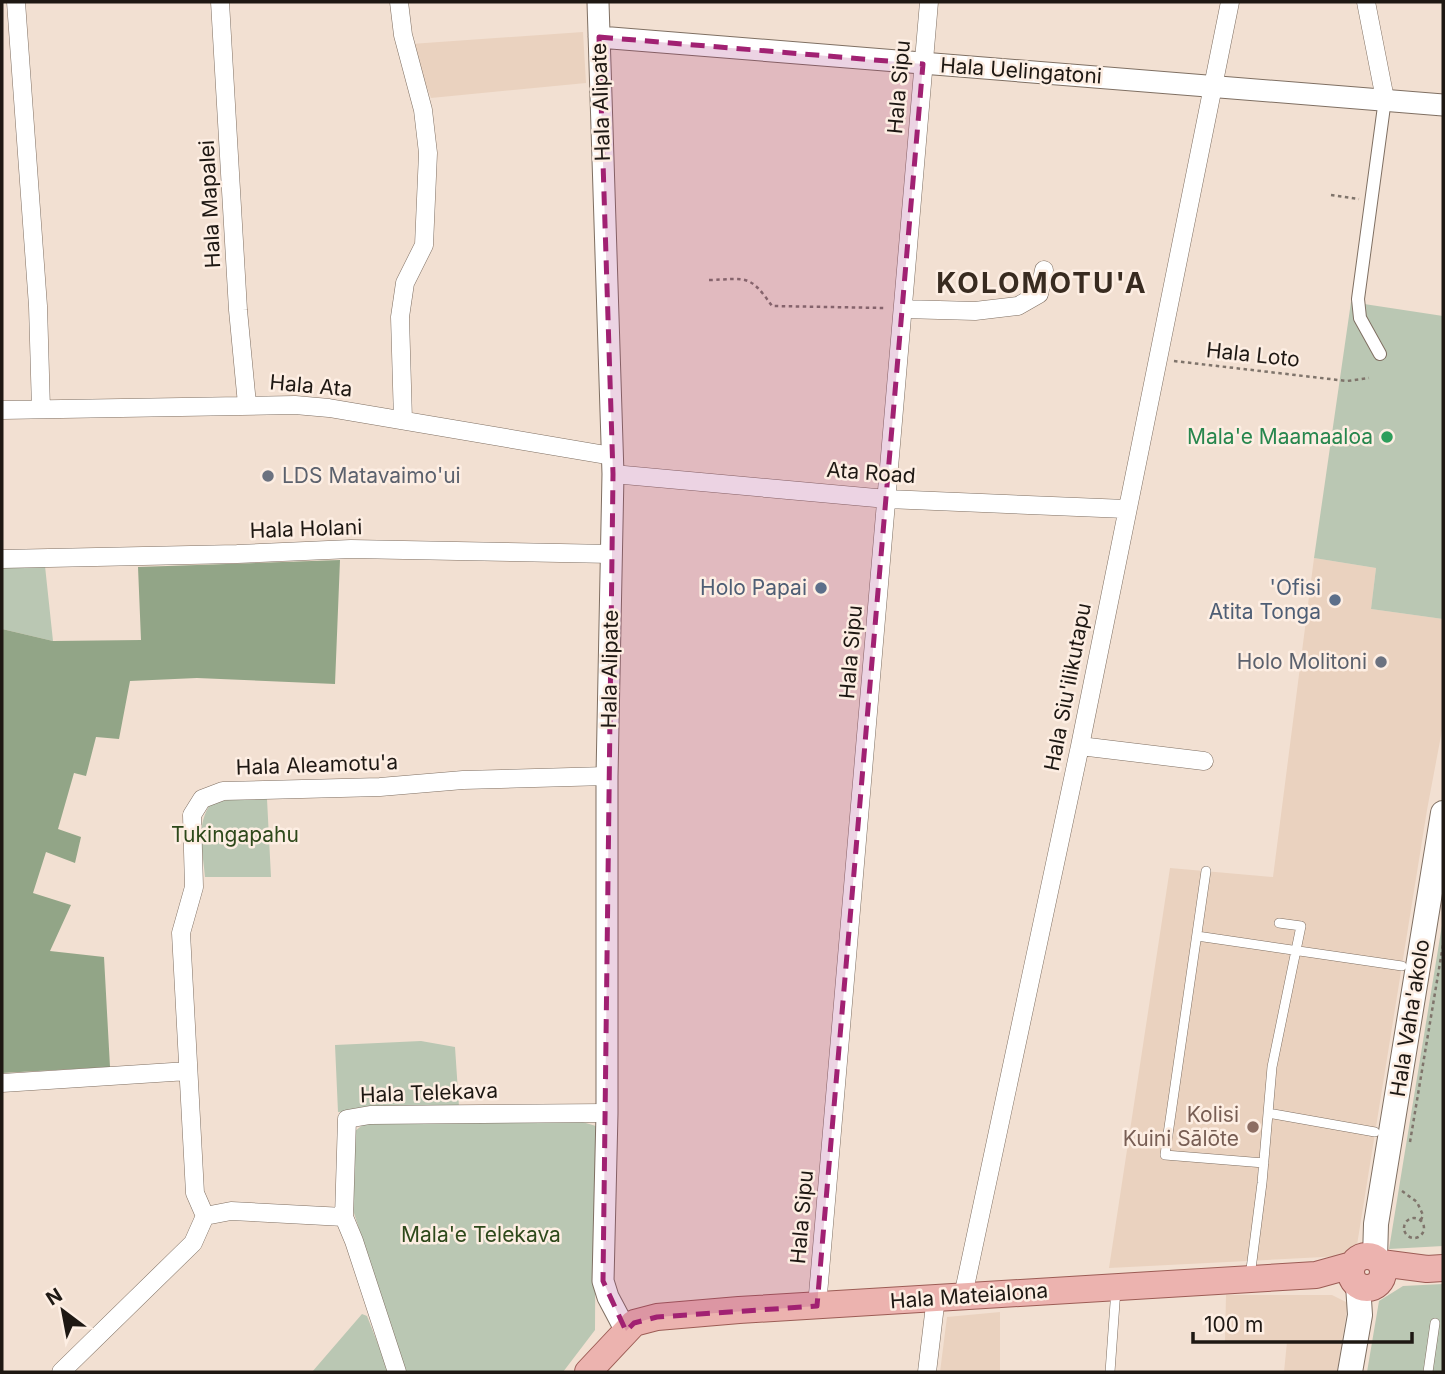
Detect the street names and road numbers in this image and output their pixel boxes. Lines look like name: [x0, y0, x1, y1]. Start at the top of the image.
street label: Hala Sipu: [882, 39, 915, 135]
street label: Hala Alipate: [586, 42, 615, 162]
street label: Hala Uelingatoni: [939, 52, 1103, 89]
street label: Hala Mapalei: [194, 139, 225, 269]
street label: Hala Loto: [1205, 337, 1301, 372]
street label: Hala Ata: [269, 369, 353, 402]
street label: Ata Road: [826, 457, 917, 488]
street label: Hala Holani: [249, 514, 363, 543]
street label: Hala Siu'ilikutapu: [1039, 601, 1096, 773]
street label: Hala Sipu: [834, 604, 867, 700]
street label: Hala Alipate: [596, 609, 623, 729]
street label: Hala Aleamotu'a: [235, 749, 399, 780]
street label: Hala Vaha'akolo: [1385, 937, 1434, 1098]
street label: Hala Telekava: [360, 1078, 498, 1107]
street label: Hala Sipu: [785, 1169, 818, 1265]
street label: Hala Mateialona: [889, 1277, 1049, 1314]

